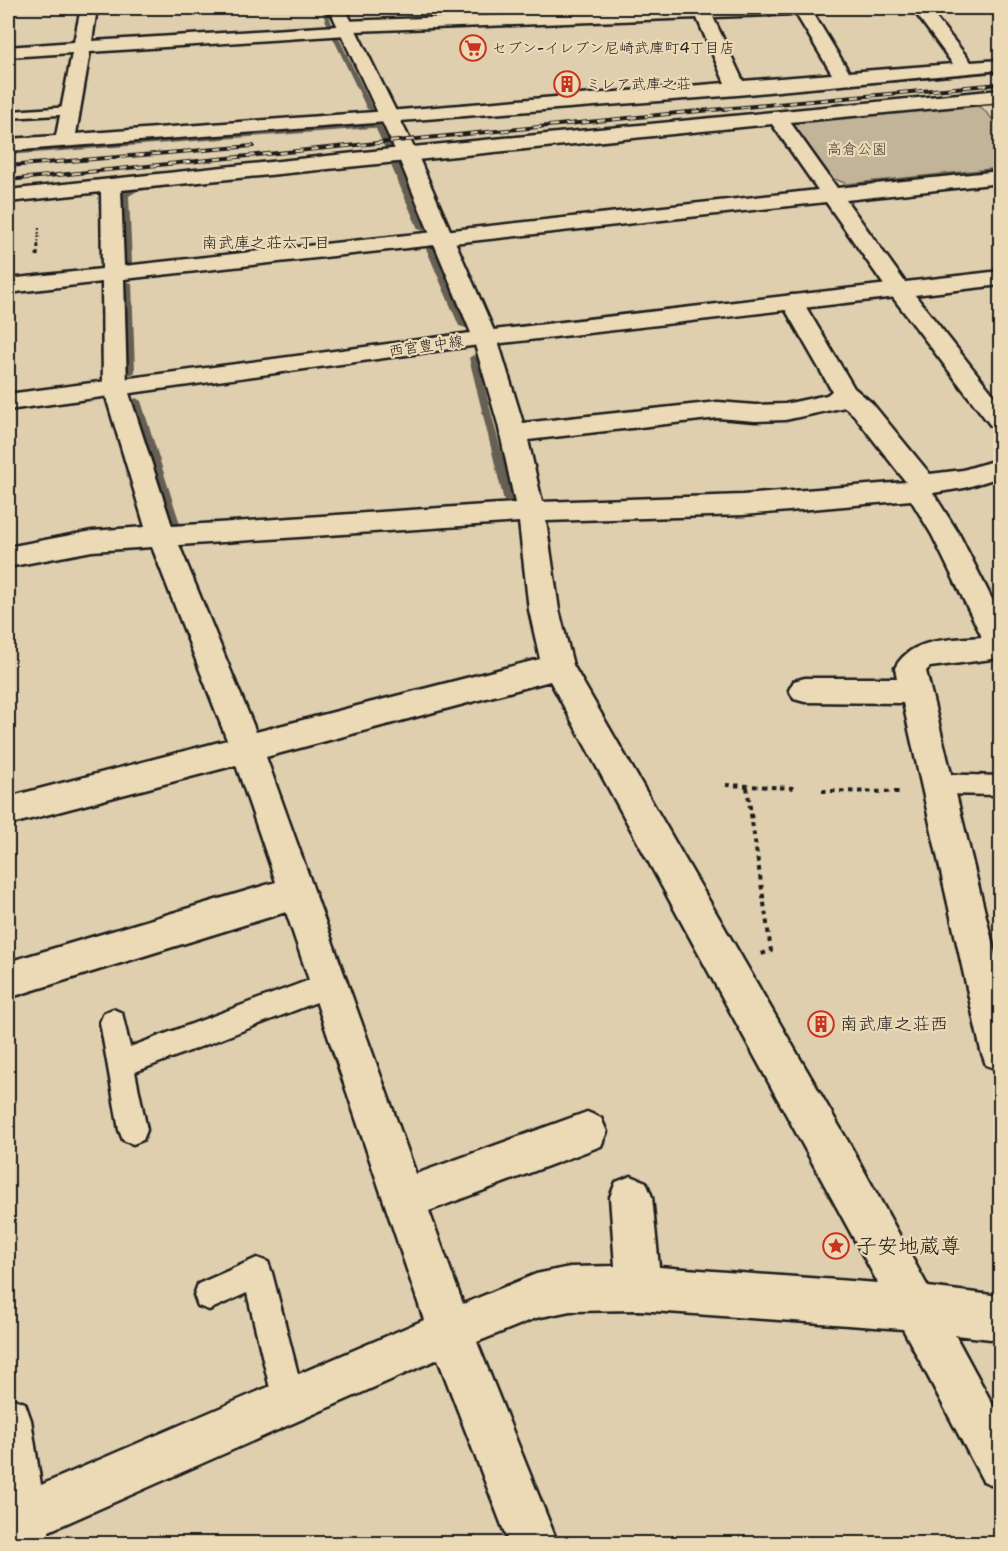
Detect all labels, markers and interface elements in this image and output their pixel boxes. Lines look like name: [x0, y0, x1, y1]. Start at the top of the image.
supermarket icon: セブン-イレブン尼崎武庫町4丁目店: [458, 33, 488, 63]
place label: セブン-イレブン尼崎武庫町4丁目店: [492, 38, 735, 58]
building icon: ミレア武庫之荘: [552, 69, 582, 99]
place label: ミレア武庫之荘: [586, 74, 691, 94]
park label: 高倉公園: [827, 139, 887, 159]
district label: 南武庫之荘六丁目: [202, 232, 330, 253]
street label: 西宮豊中線: [387, 331, 465, 361]
building icon: 南武庫之荘西: [806, 1009, 836, 1039]
place label: 南武庫之荘西: [840, 1012, 948, 1036]
place icon: 子安地蔵尊: [821, 1231, 851, 1261]
place label: 子安地蔵尊: [856, 1232, 961, 1260]

